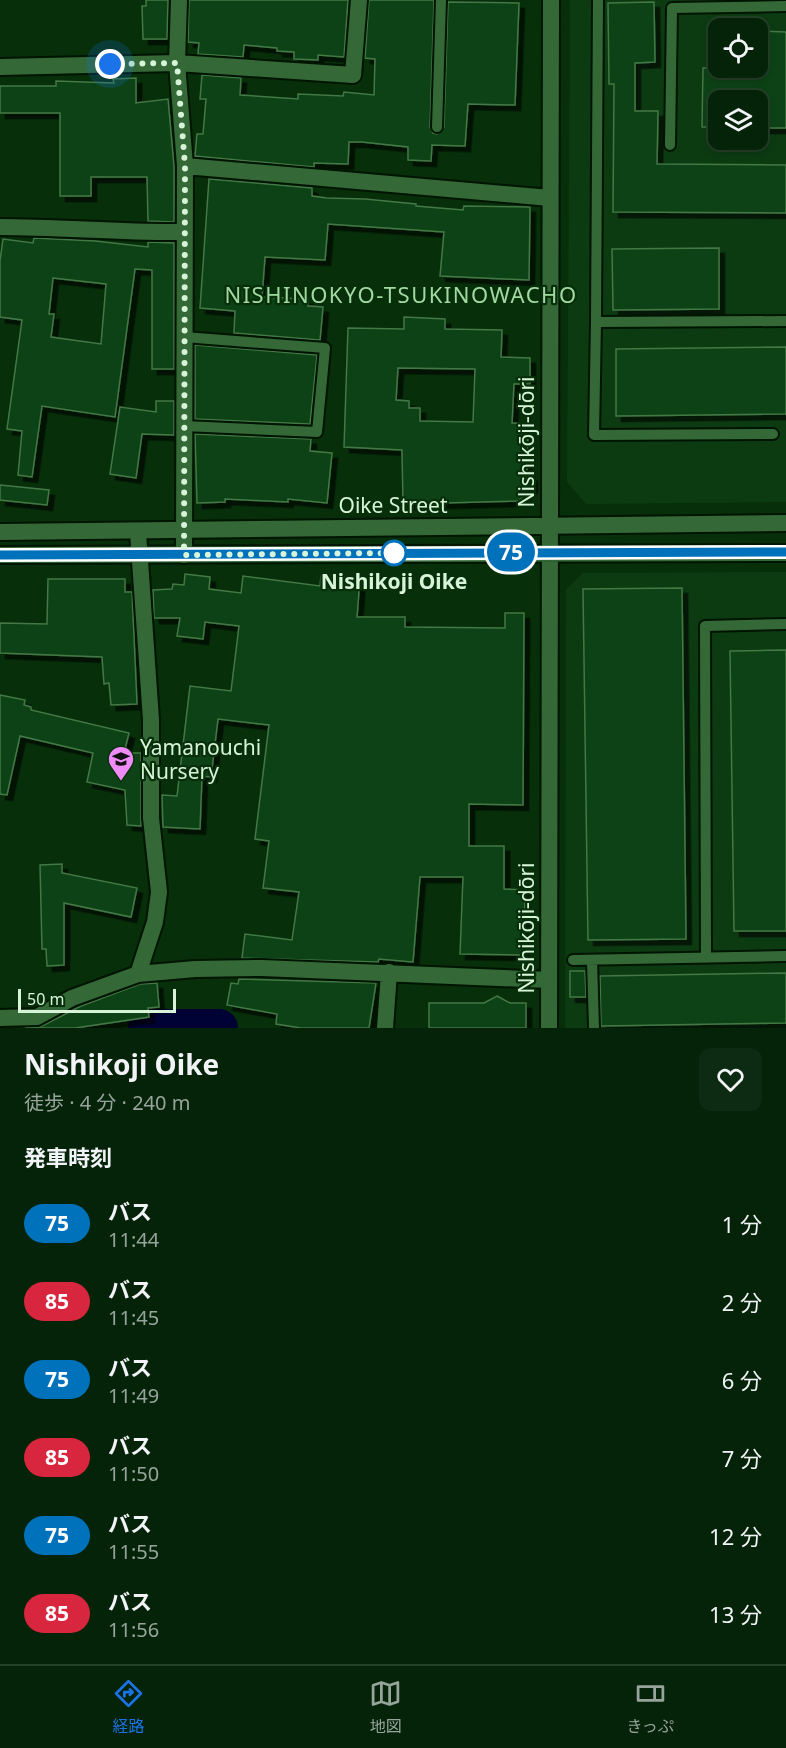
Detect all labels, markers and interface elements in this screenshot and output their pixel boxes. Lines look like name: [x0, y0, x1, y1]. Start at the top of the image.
map controls: [708, 18, 768, 150]
button: locate: [708, 18, 768, 78]
your location: [95, 49, 125, 79]
button: layers: [708, 90, 768, 150]
district label: NISHINOKYO-TSUKINOWACHO: [224, 279, 578, 309]
street label: Nishikōji-dōri: [512, 376, 540, 508]
street label: Oike Street: [339, 491, 448, 519]
line badge: 75: [484, 532, 538, 572]
text: 75: [499, 538, 523, 566]
marker: Nishikoji Oike: [381, 540, 407, 566]
place label: Nishikoji Oike: [321, 567, 467, 595]
place label: Yamanouchi Nursery: [140, 733, 261, 785]
school or university icon: Yamanouchi Nursery: [106, 744, 136, 782]
street label: Nishikōji-dōri: [512, 862, 540, 994]
scale bar: [18, 986, 176, 1013]
text: 50 m: [27, 988, 64, 1010]
text: Nishikoji Oike: [24, 1045, 219, 1083]
button: heart: [699, 1048, 762, 1111]
text: 徒歩 · 4 分 · 240 m: [24, 1089, 190, 1116]
text: 発車時刻: [24, 1142, 112, 1172]
text: バス: [108, 1196, 152, 1226]
text: 75: [45, 1209, 69, 1237]
text: 1 分: [722, 1209, 762, 1239]
text: 11:44: [108, 1226, 159, 1253]
text: バス: [108, 1274, 152, 1304]
text: 85: [45, 1287, 69, 1315]
text: 2 分: [722, 1287, 762, 1317]
text: 11:45: [108, 1304, 159, 1331]
text: バス: [108, 1352, 152, 1382]
text: 75: [45, 1365, 69, 1393]
text: 6 分: [722, 1365, 762, 1395]
text: 11:49: [108, 1382, 159, 1409]
text: バス: [108, 1430, 152, 1460]
text: 85: [45, 1443, 69, 1471]
text: 7 分: [722, 1443, 762, 1473]
text: 11:50: [108, 1460, 159, 1487]
text: バス: [108, 1508, 152, 1538]
text: 75: [45, 1521, 69, 1549]
text: 12 分: [709, 1521, 762, 1551]
text: 11:55: [108, 1538, 159, 1565]
text: バス: [108, 1586, 152, 1616]
text: 85: [45, 1599, 69, 1627]
text: 13 分: [709, 1599, 762, 1629]
text: 11:56: [108, 1616, 159, 1643]
tab: 経路: [112, 1677, 145, 1737]
tab: 地図: [369, 1677, 402, 1737]
tab: きっぷ: [627, 1677, 674, 1737]

